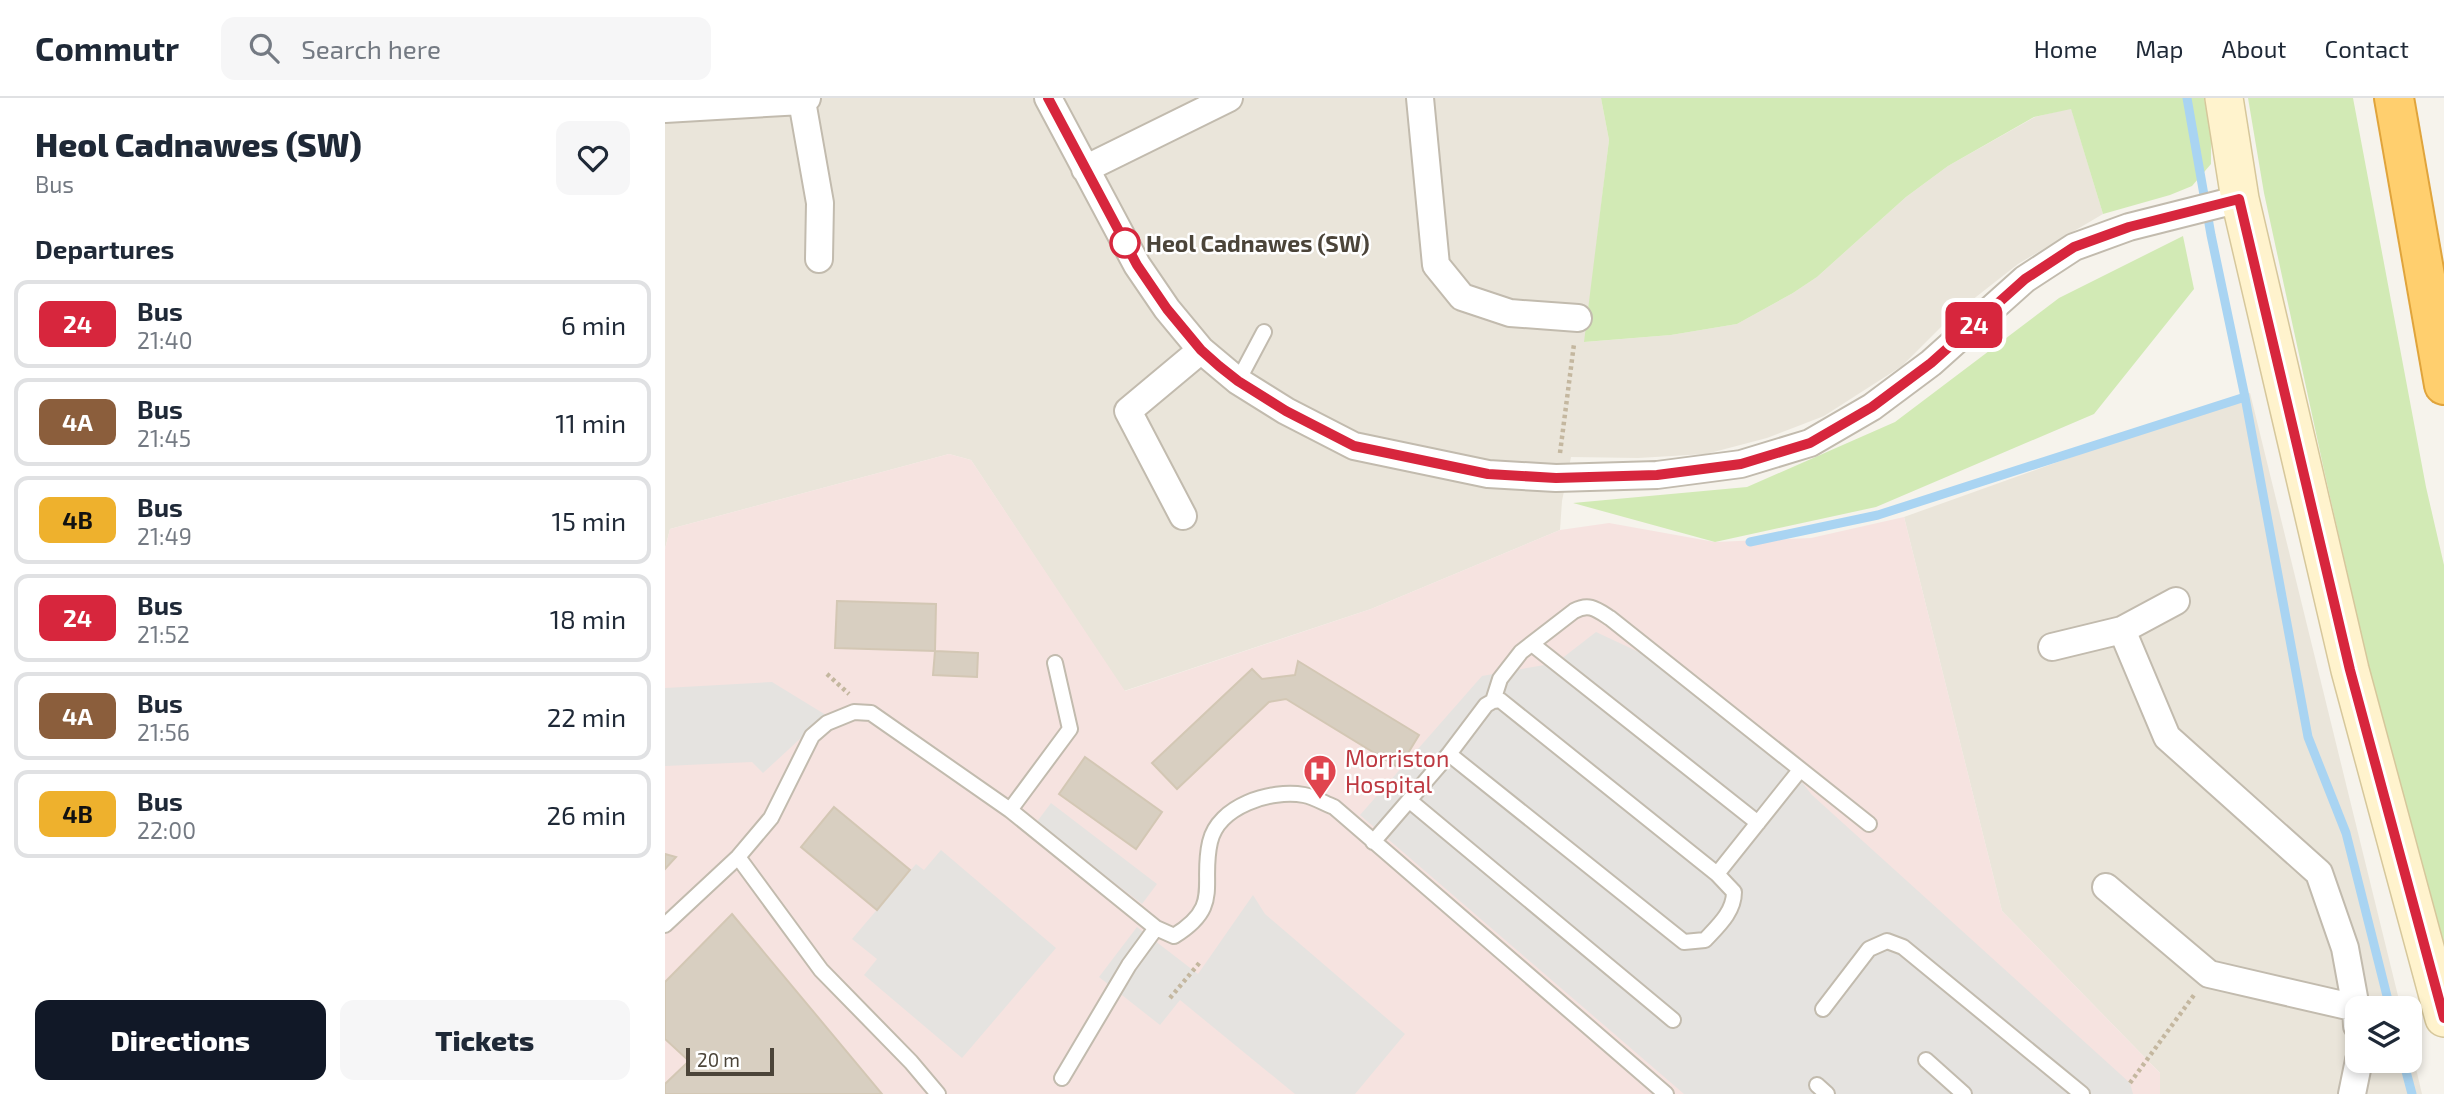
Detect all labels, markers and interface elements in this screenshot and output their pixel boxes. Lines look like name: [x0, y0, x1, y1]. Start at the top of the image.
search box: [221, 17, 711, 80]
text: Commutr: [35, 28, 179, 68]
icon: search: [245, 29, 283, 67]
text: Search here: [301, 33, 441, 64]
text: Home: [2034, 34, 2097, 63]
text: Map: [2135, 34, 2183, 63]
text: About: [2221, 34, 2287, 63]
text: Contact: [2325, 34, 2409, 63]
button: heart: [556, 121, 630, 195]
text: Heol Cadnawes (SW): [35, 124, 362, 164]
text: Bus: [35, 170, 74, 198]
marker: Heol Cadnawes (SW): [1110, 228, 1140, 258]
place label: Heol Cadnawes (SW): [1146, 229, 1370, 257]
text: Departures: [35, 233, 174, 264]
text: Bus: [137, 295, 183, 326]
line badge: 24: [1943, 302, 2005, 348]
text: 24: [63, 309, 92, 338]
text: 6 min: [561, 309, 626, 340]
text: 24: [1959, 310, 1989, 339]
text: 21:40: [137, 326, 193, 354]
text: Bus: [137, 393, 183, 424]
text: 4A: [62, 407, 93, 436]
text: 11 min: [555, 407, 626, 438]
text: 21:45: [137, 424, 191, 452]
text: Bus: [137, 491, 183, 522]
text: 4B: [62, 505, 93, 534]
text: 15 min: [552, 505, 626, 536]
text: 21:49: [137, 522, 192, 550]
text: Bus: [137, 589, 183, 620]
text: 24: [63, 603, 92, 632]
text: 18 min: [550, 603, 626, 634]
text: 21:52: [137, 620, 190, 648]
text: Bus: [137, 687, 183, 718]
text: 4A: [62, 701, 93, 730]
text: 22 min: [547, 701, 626, 732]
text: 21:56: [137, 718, 190, 746]
place label: Morriston Hospital: [1345, 744, 1449, 798]
hospital icon: Morriston Hospital: [1301, 752, 1339, 801]
text: Bus: [137, 785, 183, 816]
text: 4B: [62, 799, 93, 828]
text: 26 min: [546, 799, 626, 830]
text: 22:00: [137, 816, 196, 844]
map controls: [2345, 996, 2422, 1073]
button: layers: [2345, 996, 2422, 1073]
button: Directions: [35, 1000, 326, 1080]
button: Tickets: [340, 1000, 630, 1080]
scale bar: [686, 1045, 773, 1077]
text: 20 m: [697, 1048, 740, 1071]

